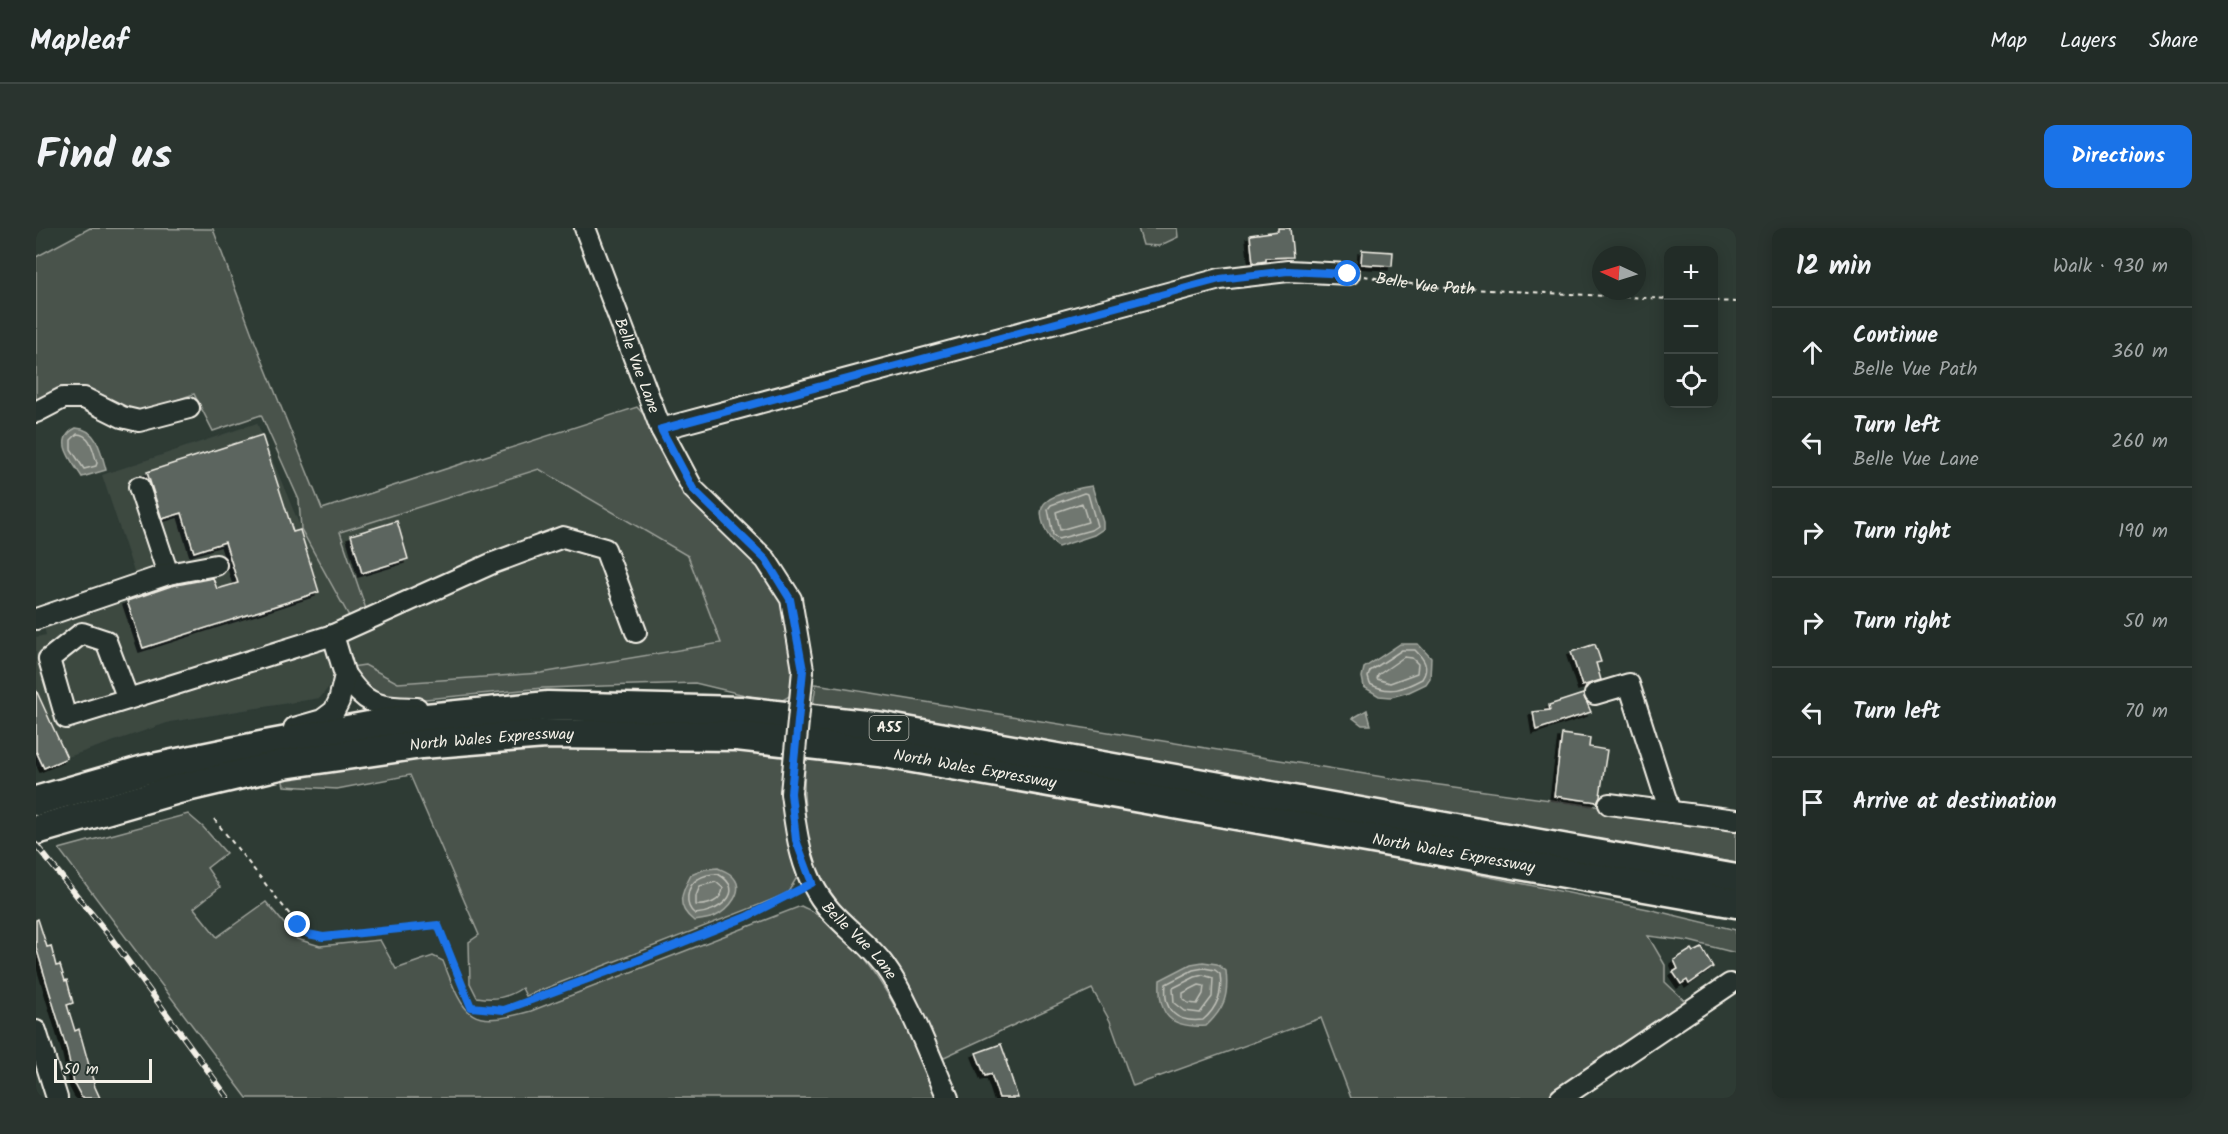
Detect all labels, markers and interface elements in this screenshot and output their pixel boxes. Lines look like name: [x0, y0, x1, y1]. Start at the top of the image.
text: Mapleaf: [30, 19, 128, 64]
text: Map: [1990, 25, 2027, 58]
text: Layers: [2060, 25, 2116, 58]
text: Share: [2149, 25, 2198, 58]
text: Find us: [36, 123, 172, 190]
button: Directions: [2044, 125, 2192, 188]
north arrow: [1592, 246, 1646, 300]
map controls: [1664, 246, 1718, 408]
button: +: [1664, 246, 1718, 300]
text: 12 min: [1796, 246, 1871, 288]
text: Walk · 930 m: [2053, 251, 2168, 283]
route start: [1334, 260, 1360, 286]
street label: Belle Vue Path: [1374, 266, 1476, 302]
button: −: [1664, 300, 1718, 354]
street label: Belle Vue Lane: [607, 314, 666, 417]
text: Continue: [1853, 319, 1938, 354]
icon: ahead: [1796, 336, 1829, 369]
text: 360 m: [2112, 336, 2168, 368]
button: locate: [1664, 354, 1718, 408]
text: Belle Vue Path: [1853, 354, 1978, 386]
text: Turn left: [1853, 409, 1940, 444]
icon: left: [1796, 426, 1829, 459]
text: 260 m: [2111, 426, 2168, 458]
text: Belle Vue Lane: [1853, 444, 1979, 476]
text: Turn right: [1853, 515, 1951, 550]
icon: right: [1796, 516, 1829, 549]
text: 190 m: [2118, 516, 2168, 548]
text: Turn right: [1853, 605, 1951, 640]
icon: right: [1796, 606, 1829, 639]
text: 50 m: [2123, 606, 2168, 638]
text: Turn left: [1853, 695, 1940, 730]
icon: left: [1796, 696, 1829, 729]
text: 70 m: [2125, 696, 2168, 728]
road number: A55: [870, 716, 908, 740]
street label: North Wales Expressway: [408, 721, 574, 758]
street label: North Wales Expressway: [892, 742, 1059, 796]
text: Arrive at destination: [1853, 785, 2056, 820]
icon: arrive: [1796, 786, 1829, 819]
street label: North Wales Expressway: [1370, 827, 1538, 880]
street label: Belle Vue Lane: [815, 896, 903, 985]
route end: [284, 911, 310, 937]
scale bar: [54, 1056, 152, 1084]
text: 50 m: [63, 1057, 99, 1082]

